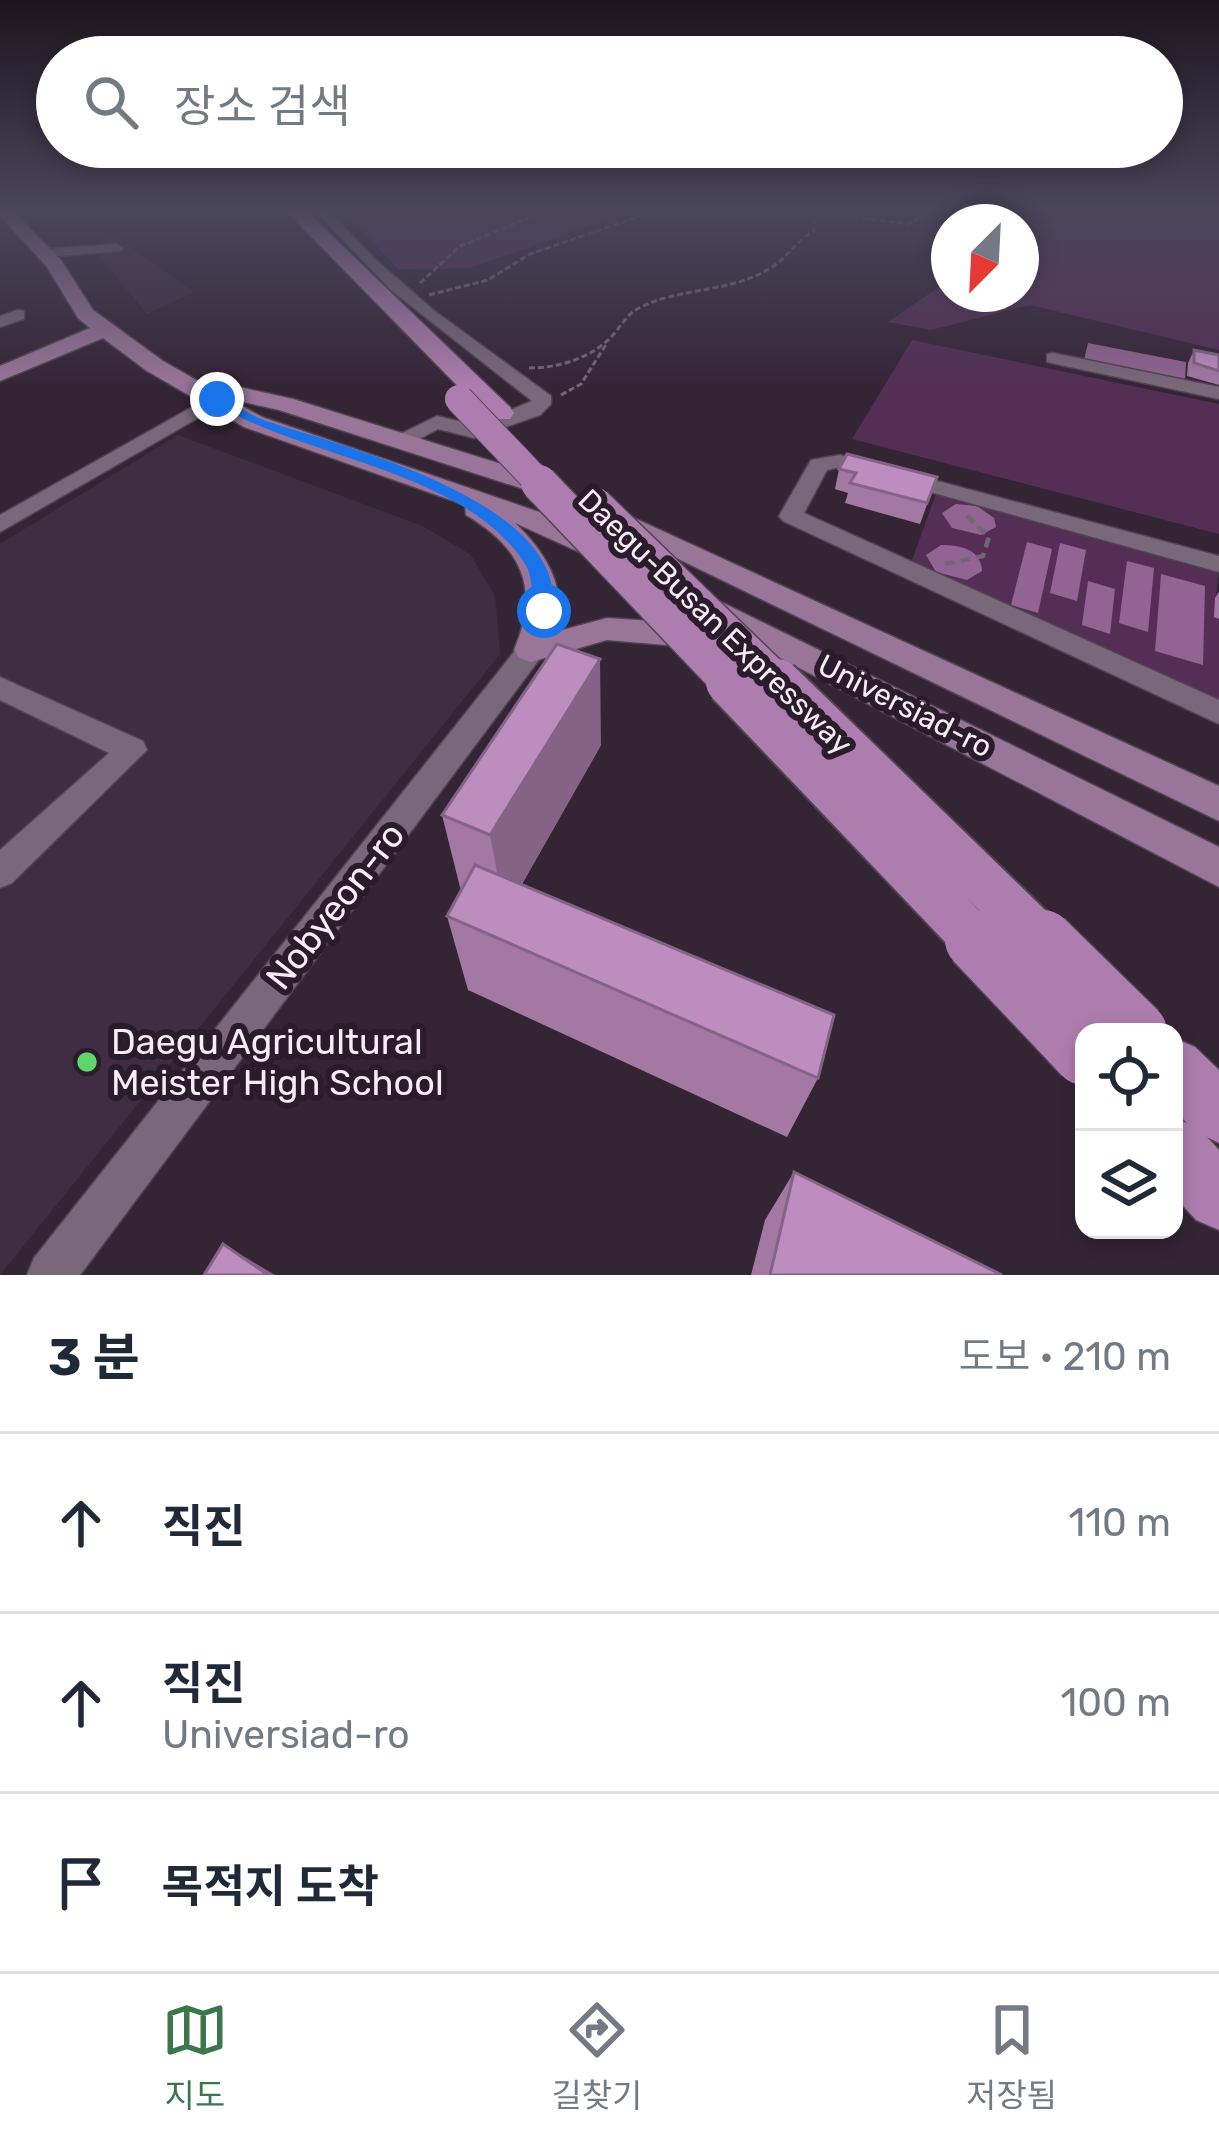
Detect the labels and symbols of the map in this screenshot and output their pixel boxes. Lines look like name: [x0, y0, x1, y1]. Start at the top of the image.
north arrow: [931, 204, 1039, 312]
route end: [190, 372, 244, 426]
street label: Daegu-Busan Expressway: [571, 482, 859, 762]
route start: [517, 584, 571, 638]
street label: Universiad-ro: [812, 647, 998, 765]
street label: Nobyeon-ro: [257, 814, 413, 998]
place label: Daegu Agricultural Meister High School: [111, 1020, 444, 1104]
marker: Daegu Agricultural Meister High School: [74, 1049, 100, 1075]

